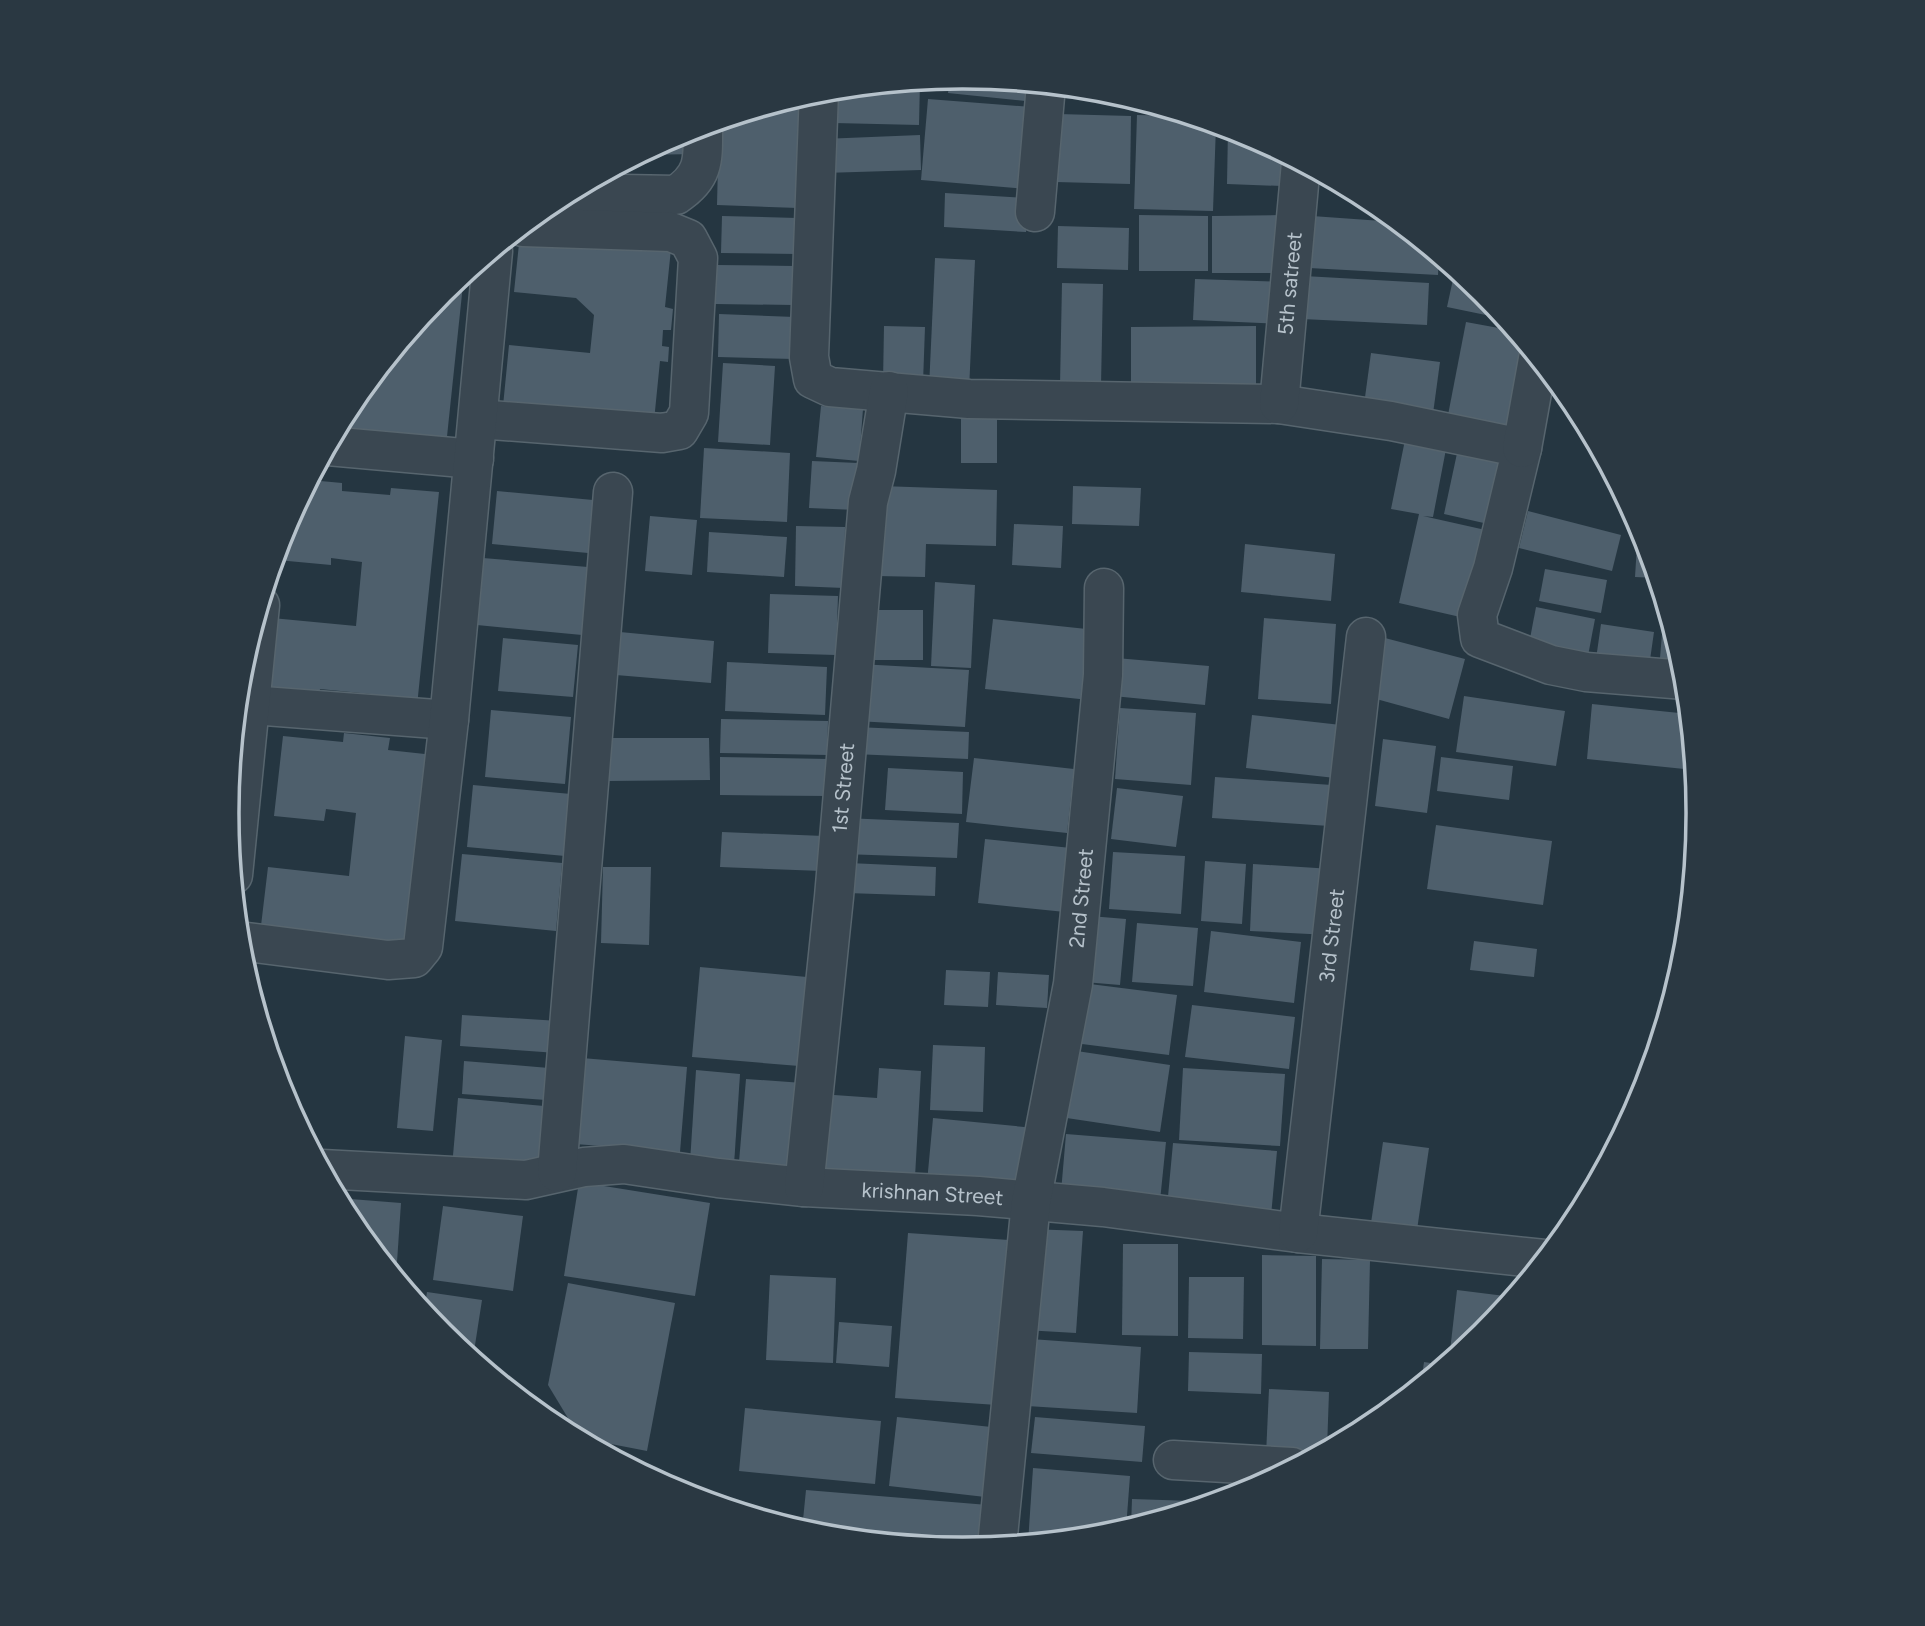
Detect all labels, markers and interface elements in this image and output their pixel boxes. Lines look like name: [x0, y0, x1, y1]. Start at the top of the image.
street label: 5th satreet: [1272, 231, 1307, 336]
street label: 1st Street: [827, 742, 859, 834]
street label: 2nd Street: [1064, 847, 1098, 949]
street label: 3rd Street: [1314, 887, 1349, 984]
street label: krishnan Street: [861, 1177, 1004, 1210]

